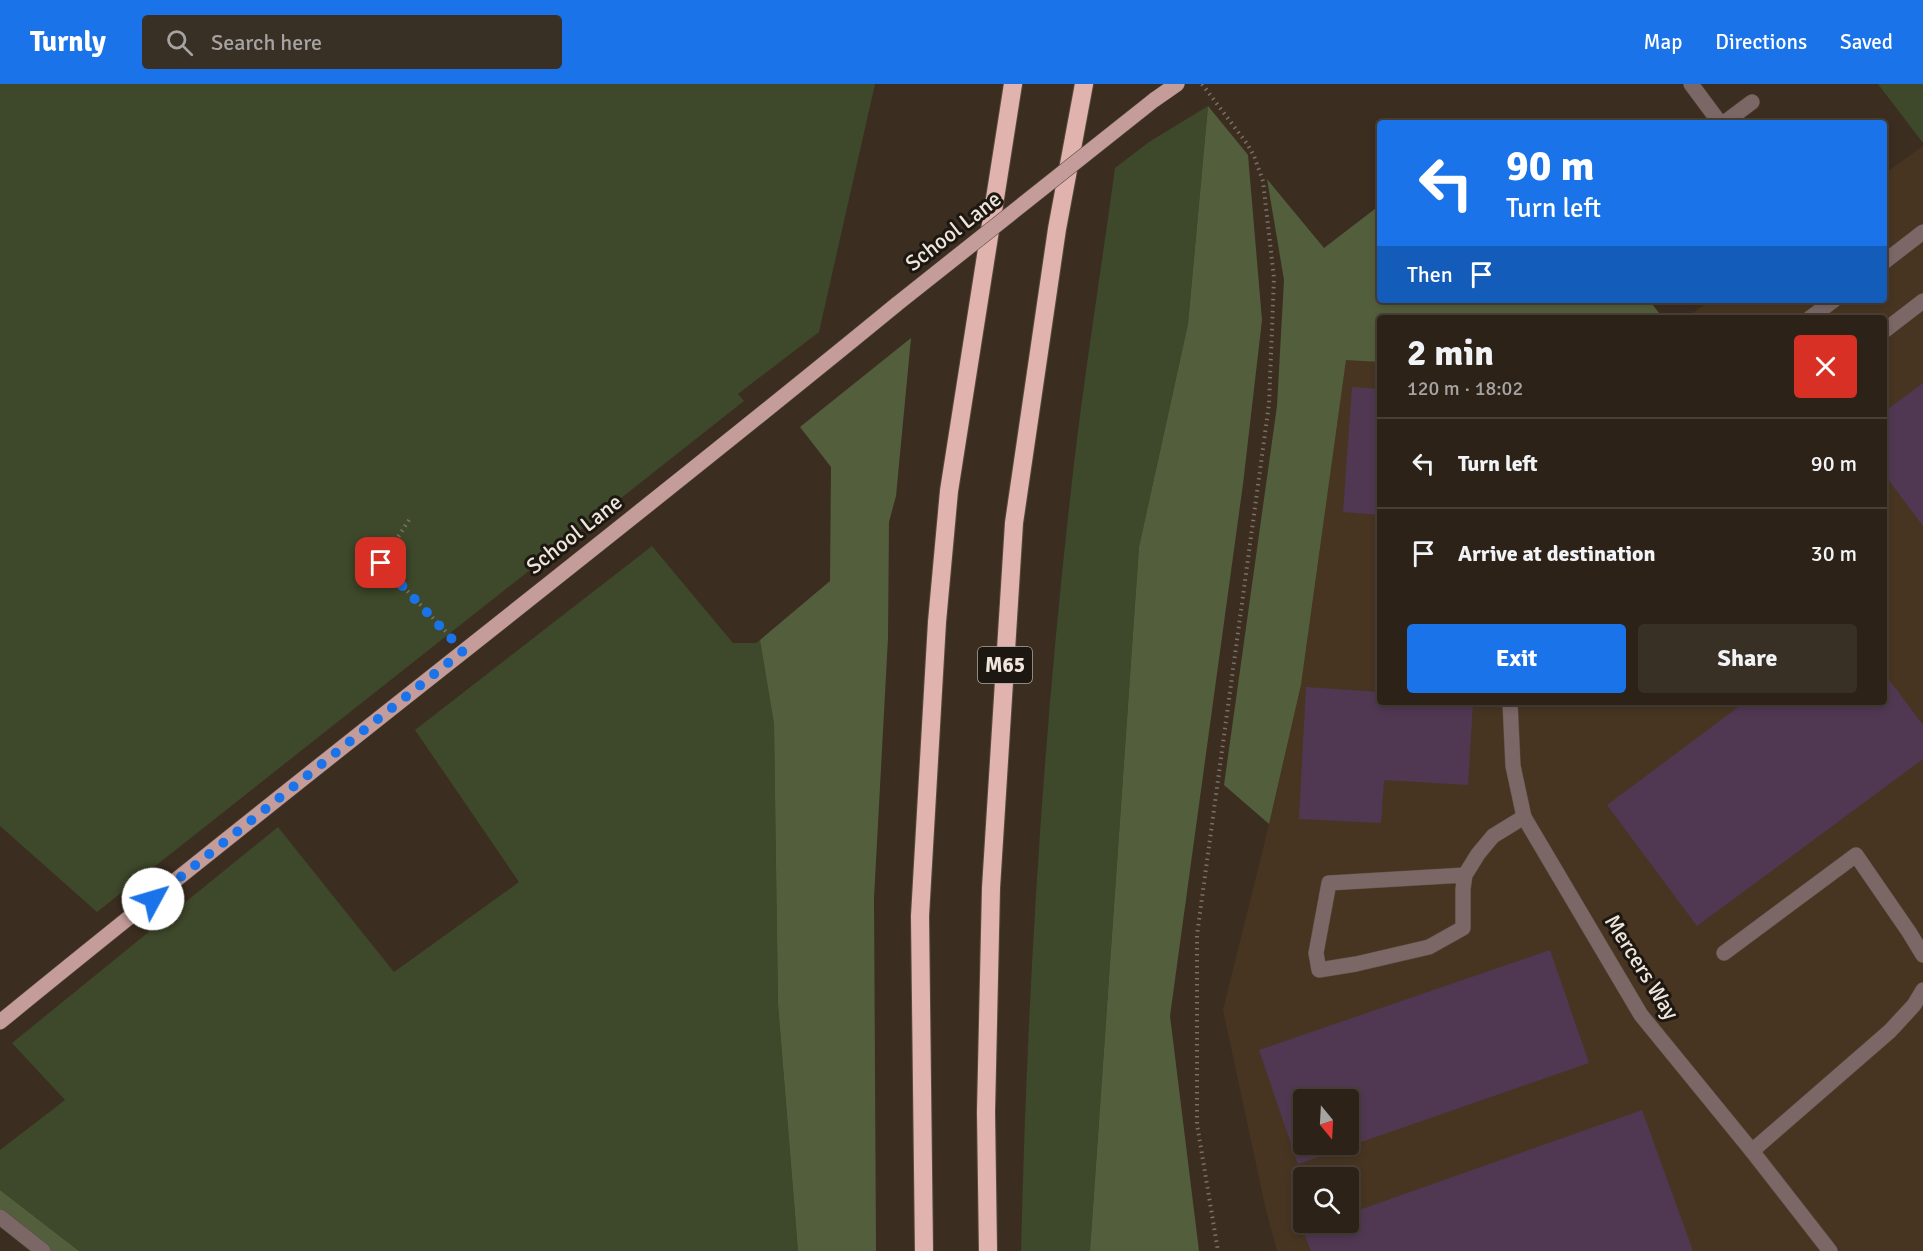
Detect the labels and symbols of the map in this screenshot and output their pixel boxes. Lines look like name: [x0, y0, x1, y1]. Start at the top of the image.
street label: School Lane: [900, 185, 1006, 277]
street label: School Lane: [521, 488, 627, 580]
pin: [355, 537, 406, 588]
road number: M65: [978, 647, 1032, 683]
position arrow: [121, 867, 185, 931]
street label: Mercers Way: [1599, 909, 1685, 1025]
north arrow: [1293, 1089, 1359, 1155]

